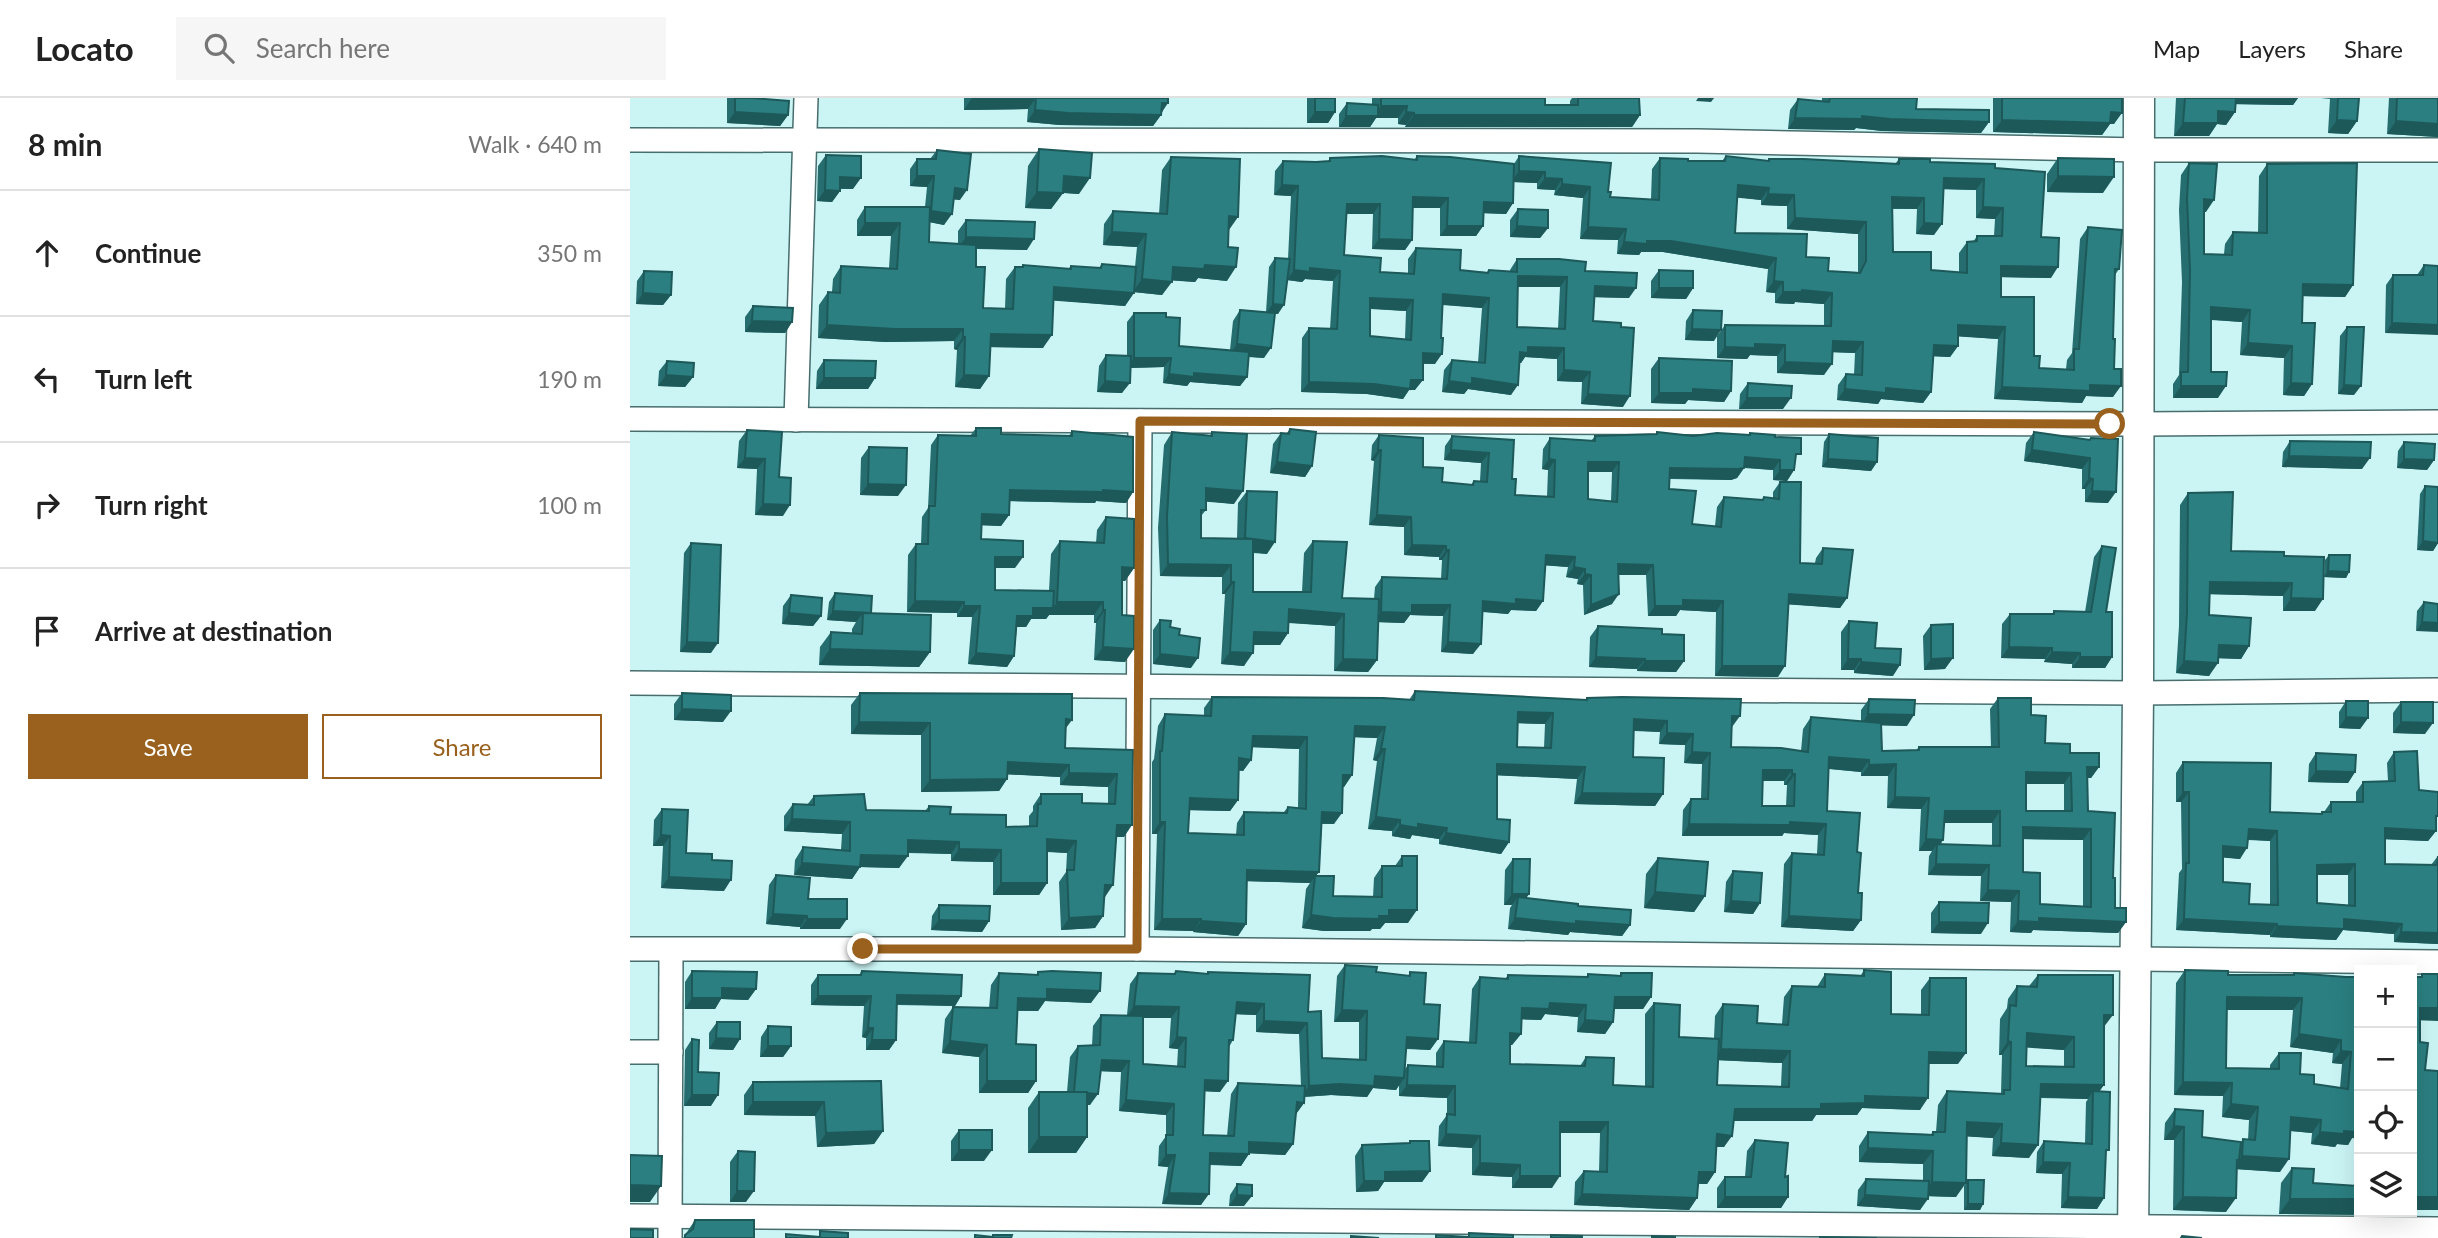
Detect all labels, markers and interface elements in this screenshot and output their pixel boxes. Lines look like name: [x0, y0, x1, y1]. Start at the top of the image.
search box: [176, 17, 666, 80]
text: Locato: [35, 28, 134, 68]
icon: search: [200, 29, 238, 67]
text: Search here: [256, 32, 390, 64]
text: Map: [2153, 34, 2200, 63]
text: Layers: [2238, 34, 2306, 63]
text: Share: [2344, 34, 2403, 63]
text: 8 min: [28, 126, 102, 162]
text: Walk · 640 m: [468, 130, 602, 158]
icon: ahead: [28, 234, 66, 272]
text: Continue: [95, 237, 201, 269]
text: 350 m: [537, 239, 602, 267]
icon: left: [28, 360, 66, 398]
text: Turn left: [95, 363, 192, 395]
text: 190 m: [537, 365, 602, 393]
route start: [2094, 408, 2125, 439]
icon: right: [28, 486, 66, 524]
text: Turn right: [95, 489, 208, 521]
text: 100 m: [537, 491, 602, 519]
icon: arrive: [28, 612, 66, 650]
text: Arrive at destination: [95, 615, 332, 647]
button: Save: [28, 714, 308, 779]
button: Share: [322, 714, 602, 779]
route end: [847, 933, 878, 964]
map controls: [2354, 965, 2417, 1217]
button: +: [2354, 965, 2417, 1028]
button: −: [2354, 1028, 2417, 1091]
button: locate: [2354, 1091, 2417, 1154]
button: layers: [2354, 1154, 2417, 1217]

